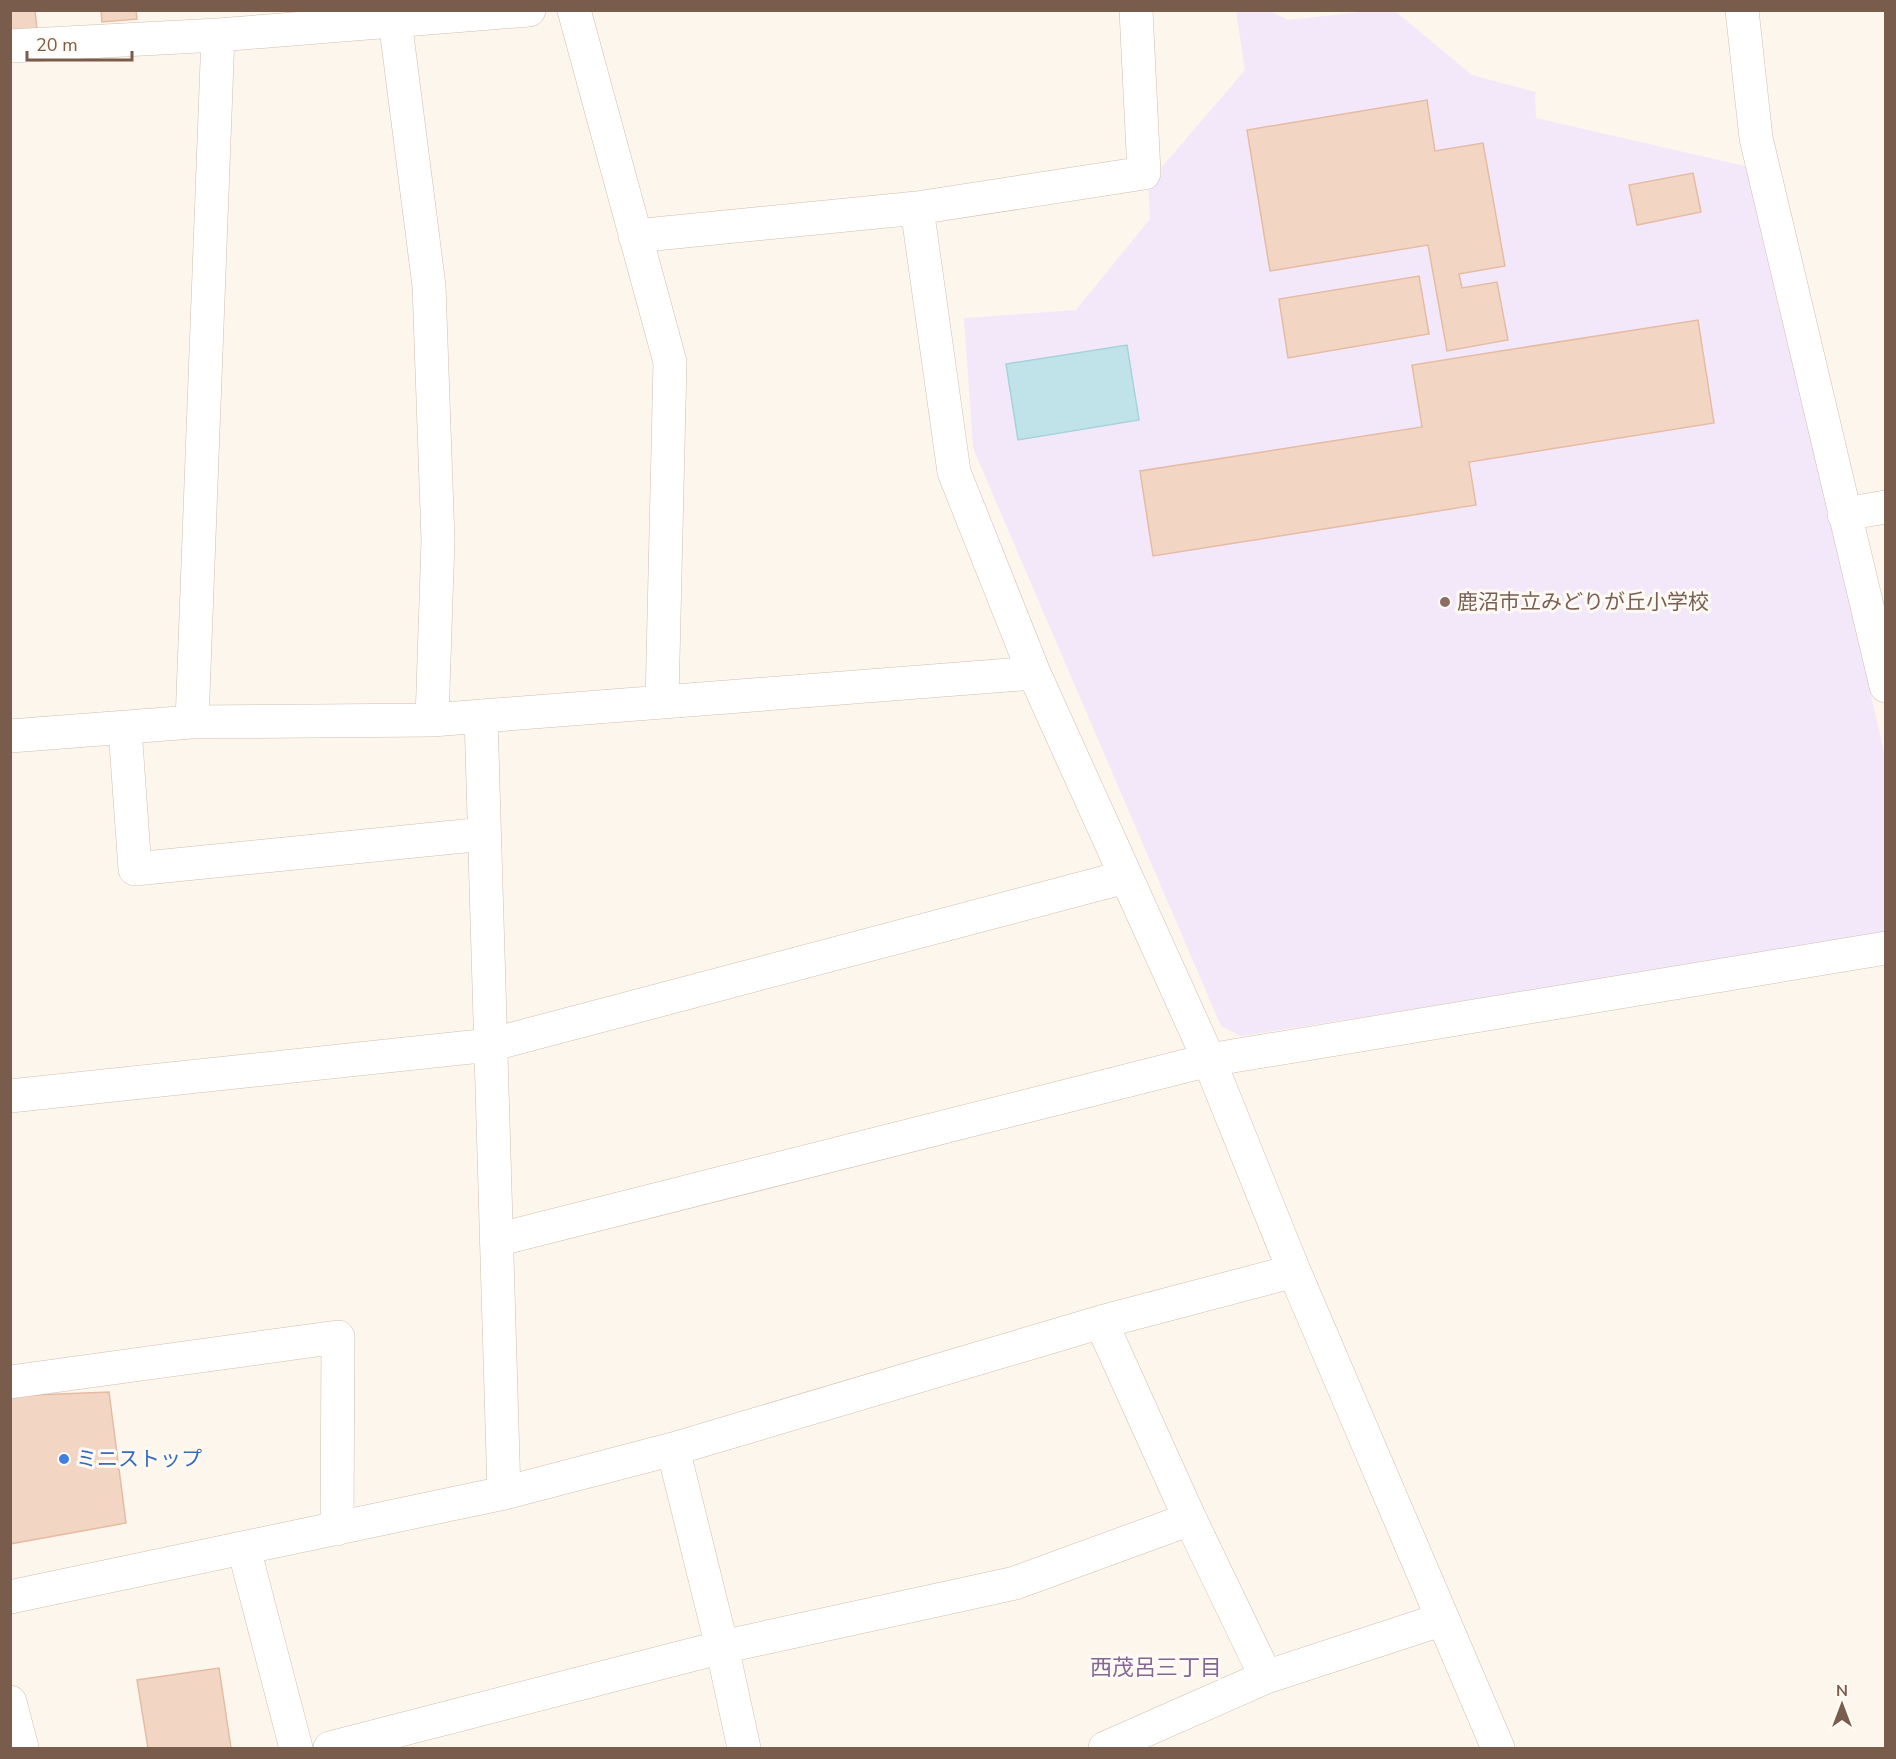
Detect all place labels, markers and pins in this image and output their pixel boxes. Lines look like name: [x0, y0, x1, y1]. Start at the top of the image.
place label: 鹿沼市立みどりが丘小学校: [1457, 588, 1709, 616]
marker: 鹿沼市立みどりが丘小学校: [1438, 595, 1452, 609]
place label: ミニストップ: [76, 1445, 202, 1473]
marker: ミニストップ: [57, 1452, 71, 1466]

